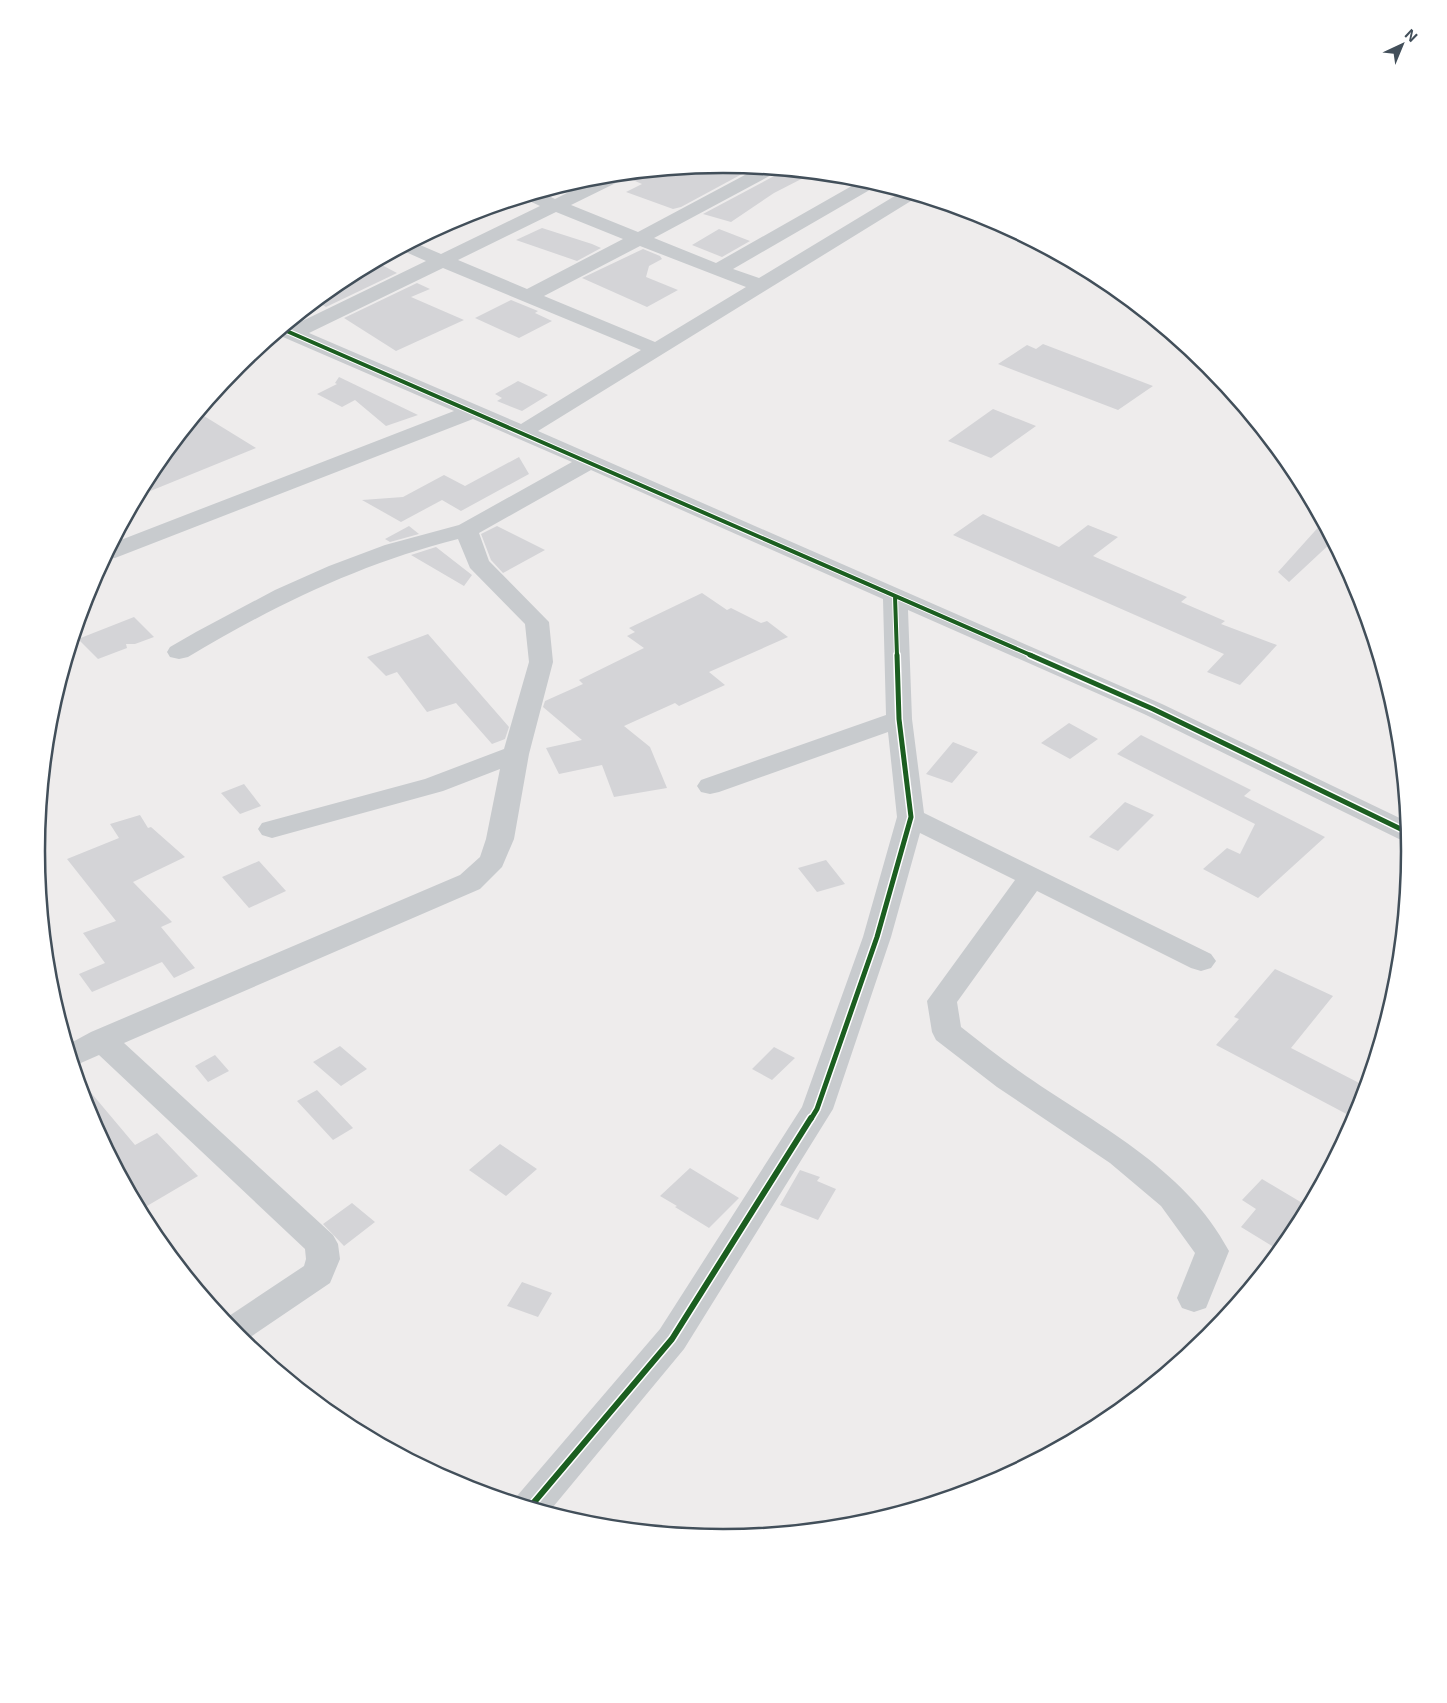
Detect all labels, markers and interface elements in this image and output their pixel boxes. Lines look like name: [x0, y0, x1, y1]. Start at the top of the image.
north arrow: [1377, 20, 1427, 70]
text: N: [1402, 25, 1421, 45]

